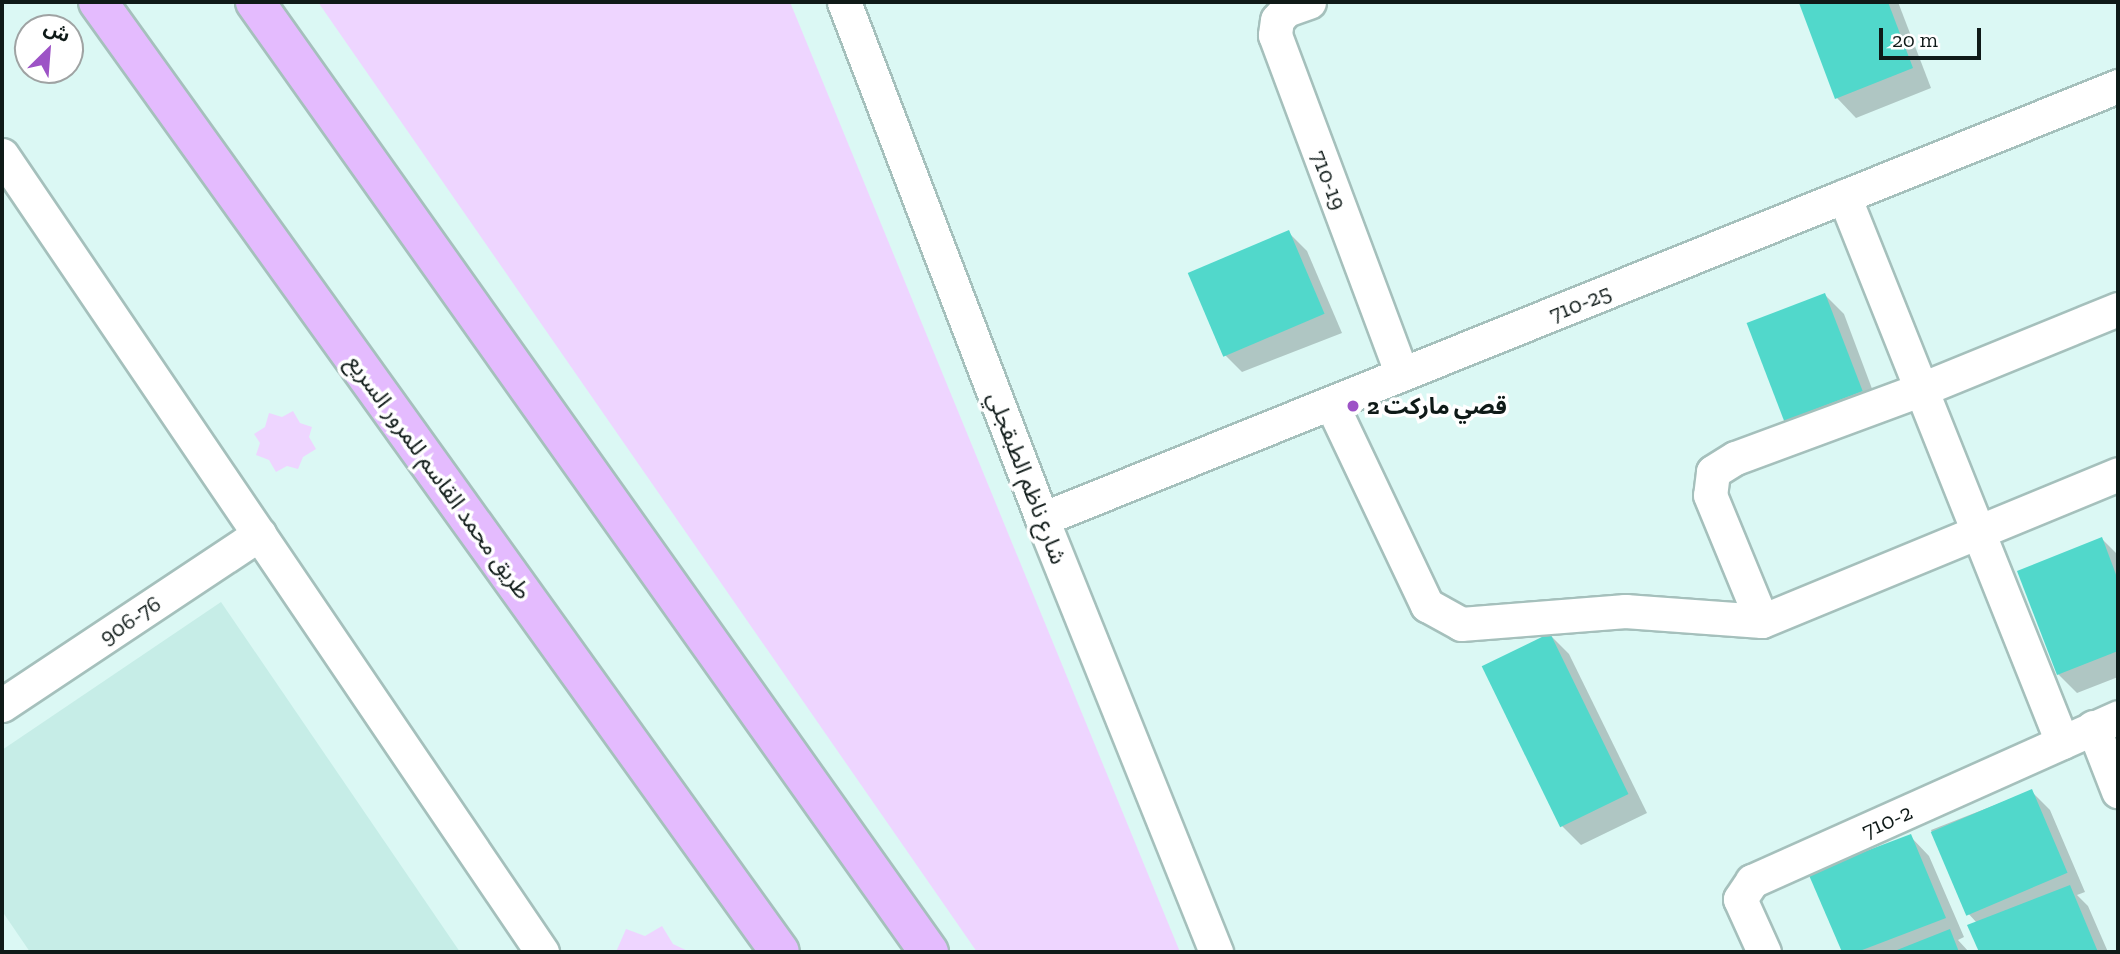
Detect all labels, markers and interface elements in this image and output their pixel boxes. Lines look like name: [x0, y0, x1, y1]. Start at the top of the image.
north arrow: [14, 14, 84, 84]
scale bar: [1882, 14, 1983, 58]
text: ش: [41, 15, 74, 47]
text: 20 m: [1892, 27, 1938, 52]
street label: 710-19: [1305, 146, 1353, 214]
street label: 710-25: [1545, 278, 1615, 328]
street label: طريق محمد القاسم للمرور السريع: [341, 349, 537, 605]
street label: شارع ناظم الطبقجلي: [981, 388, 1073, 568]
place label: قصي ماركت 2: [1367, 392, 1507, 420]
marker: قصي ماركت 2: [1345, 398, 1361, 414]
street label: 906-76: [94, 589, 166, 651]
street label: 710-2: [1857, 798, 1917, 844]

